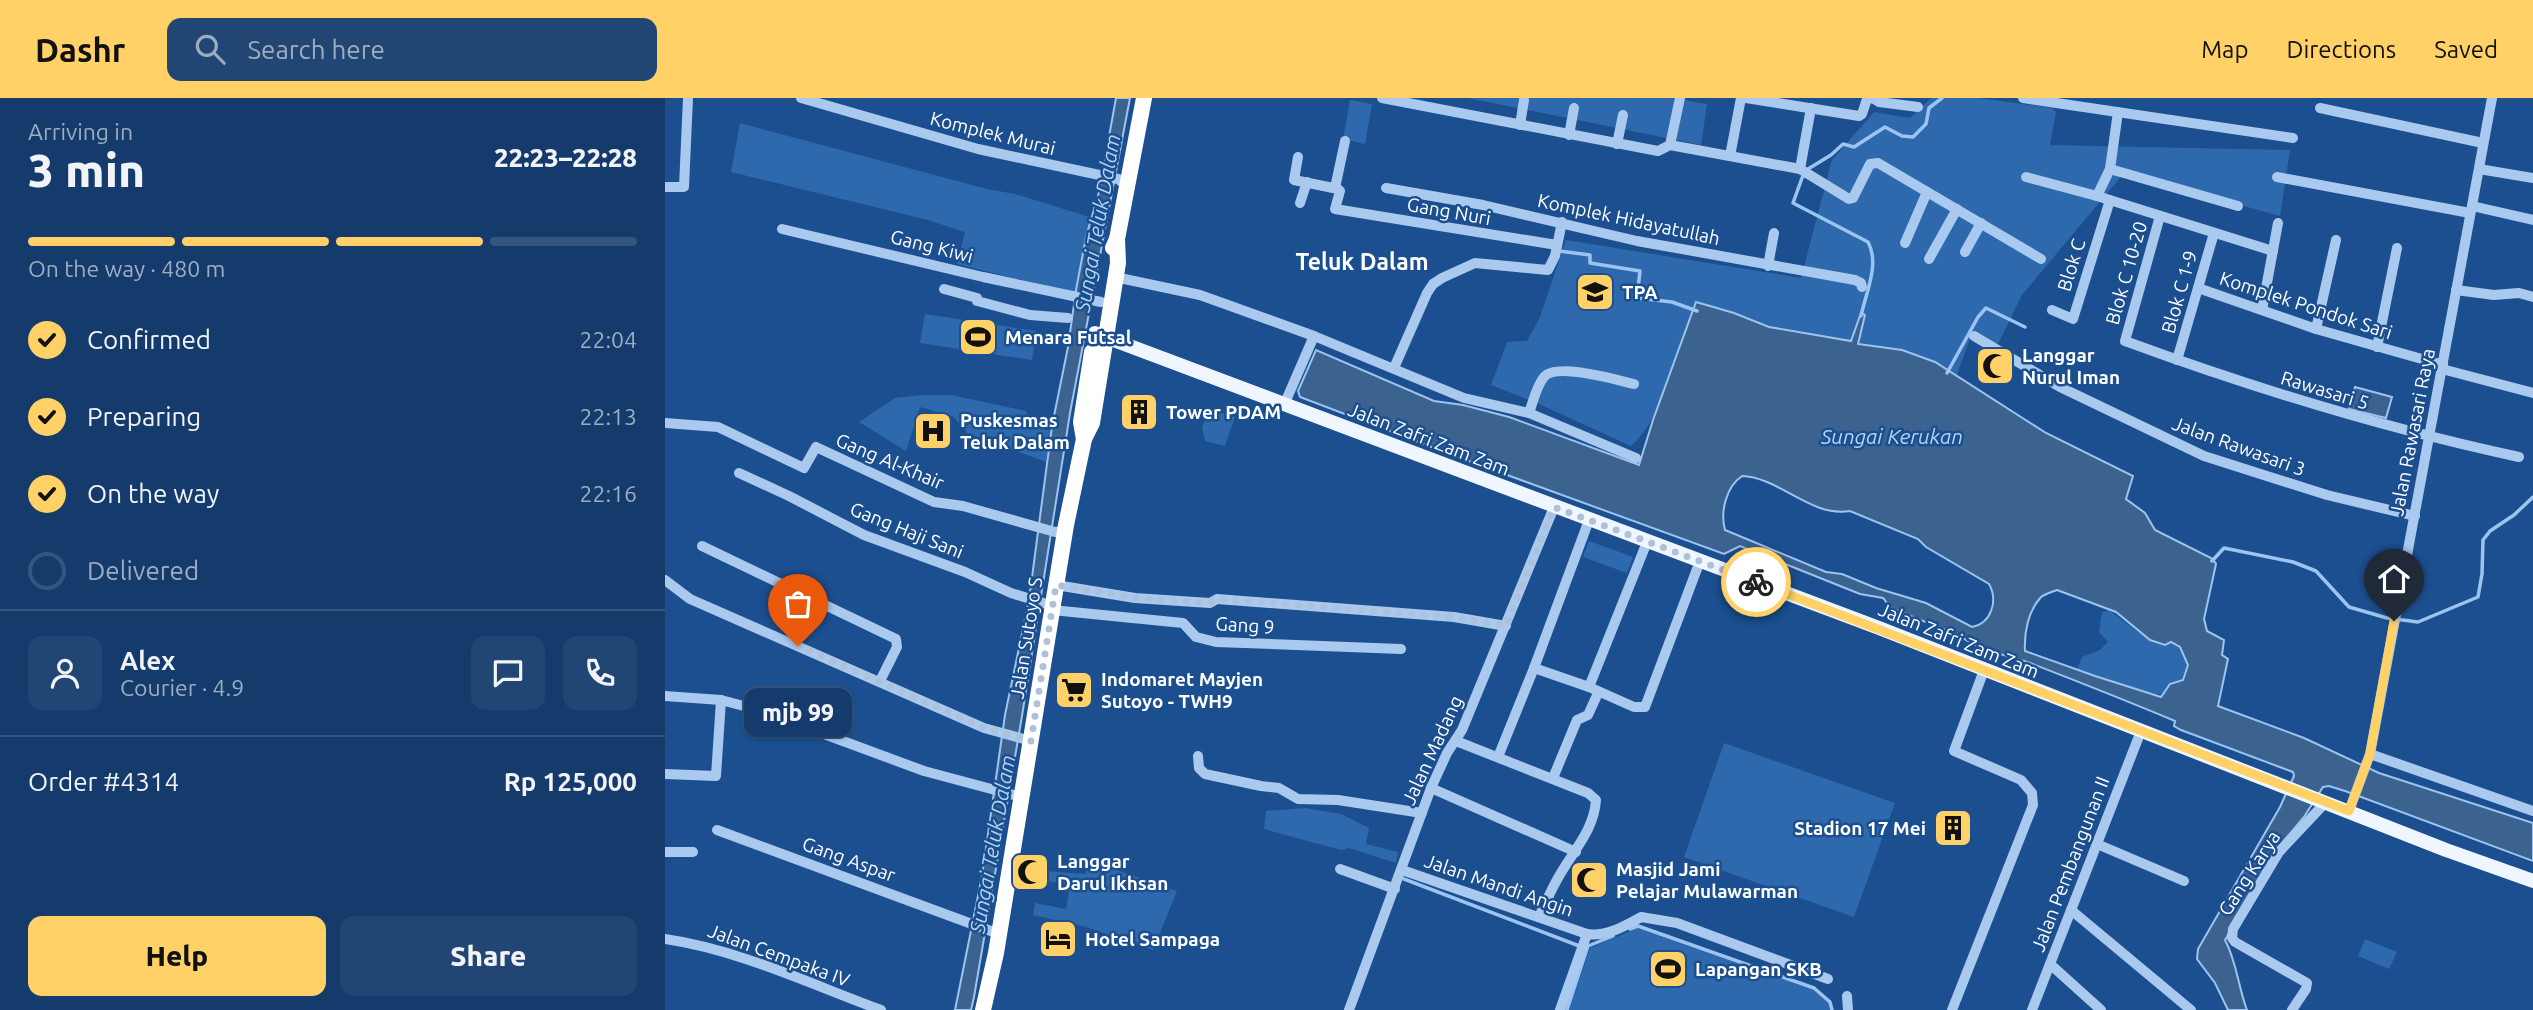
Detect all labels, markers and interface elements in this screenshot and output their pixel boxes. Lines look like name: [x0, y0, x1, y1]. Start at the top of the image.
search box: [167, 18, 657, 81]
icon: search: [191, 30, 229, 68]
text: Dashr: [35, 31, 125, 68]
text: Search here: [247, 35, 385, 64]
text: Map: [2201, 36, 2248, 63]
text: Directions: [2286, 36, 2396, 63]
text: Saved: [2434, 36, 2498, 63]
street label: Komplek Murai: [928, 107, 1058, 159]
text: Arriving in: [28, 119, 133, 144]
water label: Sungai Teluk Dalam: [1069, 132, 1124, 315]
text: 22:23–22:28: [494, 143, 637, 172]
text: 3 min: [28, 144, 145, 196]
street label: Komplek Hidayatullah: [1536, 189, 1722, 249]
street label: Gang Nuri: [1405, 193, 1493, 229]
street label: Blok C 10-20: [2101, 219, 2151, 327]
street label: Gang Kiwi: [888, 225, 976, 267]
street label: Blok C: [2053, 236, 2089, 294]
street label: Blok C 1-9: [2157, 248, 2201, 336]
district label: Teluk Dalam: [1295, 249, 1429, 274]
text: On the way · 480 m: [28, 256, 225, 281]
street label: Komplek Pondok Sari: [2217, 267, 2395, 343]
school or university icon: TPA: [1574, 271, 1616, 313]
place label: TPA: [1622, 281, 1658, 303]
sports icon: Menara Futsal: [957, 316, 999, 358]
icon: check: [28, 321, 66, 359]
text: Confirmed: [87, 325, 211, 354]
place label: Menara Futsal: [1005, 326, 1132, 348]
text: 22:04: [579, 327, 637, 352]
place label: Langgar Nurul Iman: [2022, 344, 2120, 388]
mosque icon: Langgar Nurul Iman: [1974, 345, 2016, 387]
street label: Jalan Rawasari Raya: [2385, 347, 2439, 517]
street label: Rawasari 5: [2278, 366, 2372, 414]
building icon: Tower PDAM: [1118, 391, 1160, 433]
icon: check: [28, 398, 66, 436]
street label: Jalan Zafri Zam Zam: [1345, 398, 1513, 480]
place label: Tower PDAM: [1166, 401, 1281, 423]
text: Preparing: [87, 402, 201, 431]
text: 22:13: [579, 404, 637, 429]
place label: Puskesmas Teluk Dalam: [960, 409, 1070, 453]
hospital icon: Puskesmas Teluk Dalam: [912, 410, 954, 452]
street label: Jalan Rawasari 3: [2169, 412, 2309, 480]
water label: Sungai Kerukan: [1820, 424, 1963, 448]
street label: Gang Al-Khair: [833, 428, 947, 494]
icon: check: [28, 475, 66, 513]
text: On the way: [87, 479, 219, 508]
text: 22:16: [579, 481, 637, 506]
street label: Gang Haji Sani: [847, 497, 967, 563]
courier: [1721, 547, 1791, 617]
pin: [2364, 549, 2424, 621]
text: Delivered: [87, 556, 199, 585]
icon: home: [2375, 560, 2413, 598]
icon: bike: [1737, 563, 1775, 601]
pin: [768, 574, 828, 646]
street label: Jalan Sutoyo S: [1006, 576, 1046, 700]
icon: bag: [779, 585, 817, 623]
street label: Jalan Zafri Zam Zam: [1875, 598, 2043, 682]
street label: Gang 9: [1215, 612, 1275, 638]
button: person: [28, 636, 102, 710]
button: chat: [471, 636, 545, 710]
button: phone: [563, 636, 637, 710]
text: Alex: [120, 646, 175, 675]
place label: Indomaret Mayjen Sutoyo - TWH9: [1101, 668, 1263, 712]
supermarket icon: Indomaret Mayjen Sutoyo - TWH9: [1053, 669, 1095, 711]
text: Courier · 4.9: [120, 675, 244, 700]
callout: mjb 99: [744, 688, 852, 737]
street label: Jalan Madang: [1397, 692, 1467, 808]
text: mjb 99: [762, 700, 834, 725]
water label: Sungai Teluk Dalam: [964, 753, 1019, 936]
text: Order #4314: [28, 767, 179, 796]
text: Rp 125,000: [504, 767, 637, 796]
street label: Jalan Pembangunan II: [2026, 773, 2114, 955]
building icon: Stadion 17 Mei: [1932, 807, 1974, 849]
place label: Stadion 17 Mei: [1794, 817, 1926, 839]
street label: Gang Karya: [2214, 827, 2284, 919]
street label: Gang Aspar: [799, 832, 899, 886]
street label: Jalan Mandi Angin: [1422, 849, 1576, 921]
place label: Langgar Darul Ikhsan: [1057, 850, 1168, 894]
mosque icon: Langgar Darul Ikhsan: [1009, 851, 1051, 893]
place label: Masjid Jami Pelajar Mulawarman: [1616, 858, 1798, 902]
mosque icon: Masjid Jami Pelajar Mulawarman: [1568, 859, 1610, 901]
button: Help: [28, 916, 326, 996]
button: Share: [340, 916, 637, 996]
hotel icon: Hotel Sampaga: [1037, 918, 1079, 960]
street label: Jalan Cempaka IV: [705, 919, 853, 991]
place label: Hotel Sampaga: [1085, 928, 1220, 950]
sports icon: Lapangan SKB: [1647, 948, 1689, 990]
place label: Lapangan SKB: [1695, 958, 1822, 980]

